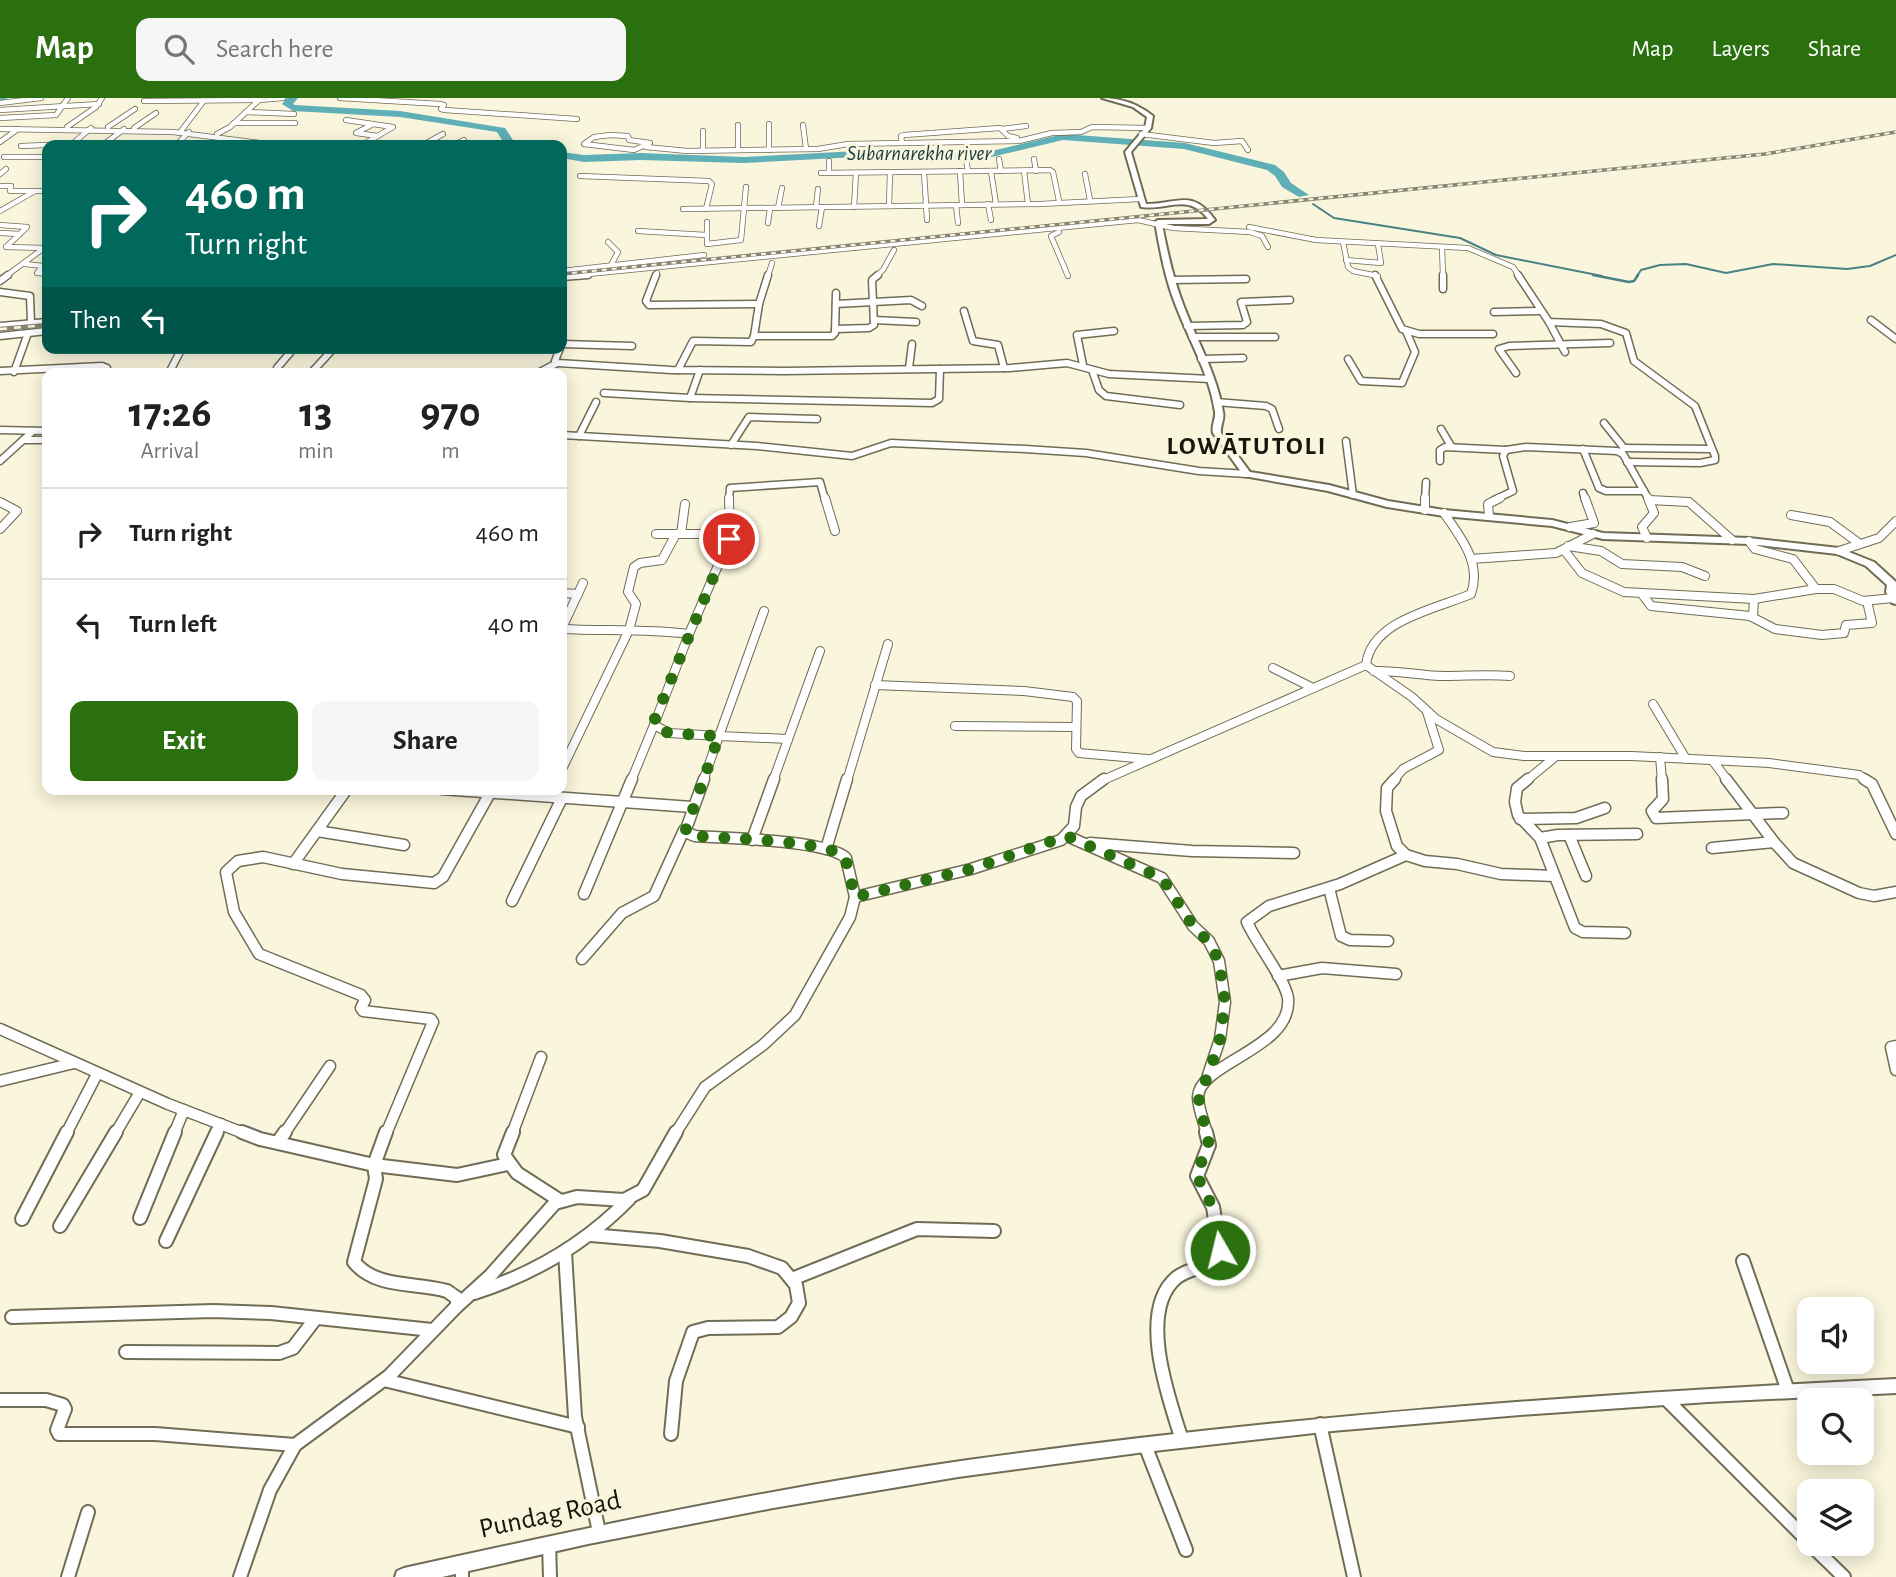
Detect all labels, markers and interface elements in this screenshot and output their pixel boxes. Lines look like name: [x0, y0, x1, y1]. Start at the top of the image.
search box: [136, 18, 626, 81]
icon: search: [160, 30, 198, 68]
text: Map: [35, 32, 94, 65]
text: Search here: [216, 36, 334, 62]
text: Map: [1631, 37, 1673, 61]
text: Layers: [1711, 37, 1770, 61]
text: Share: [1808, 37, 1861, 61]
water label: Subarnarekha river: [847, 143, 992, 164]
icon: right: [70, 168, 161, 259]
text: 460 m: [185, 170, 306, 219]
text: Turn right: [185, 228, 307, 260]
icon: left: [135, 301, 173, 339]
text: Then: [70, 307, 121, 333]
text: 17:26: [128, 392, 211, 434]
text: 13: [299, 392, 332, 434]
text: 970: [420, 392, 481, 434]
district label: LOWĀTUTOLI: [1167, 432, 1327, 459]
text: Arrival: [140, 440, 200, 463]
text: min: [298, 440, 334, 463]
text: m: [441, 440, 460, 463]
pin: [699, 509, 759, 569]
icon: right: [70, 515, 108, 553]
text: Turn right: [129, 520, 232, 546]
text: 460 m: [475, 520, 539, 546]
icon: arrive: [710, 520, 748, 558]
icon: left: [70, 606, 108, 644]
text: Turn left: [129, 611, 217, 637]
text: 40 m: [488, 611, 539, 637]
button: Exit: [70, 701, 298, 781]
button: Share: [312, 701, 539, 781]
position arrow: [1183, 1213, 1257, 1287]
map controls: [1797, 1297, 1874, 1556]
button: sound: [1797, 1297, 1874, 1374]
button: search: [1797, 1388, 1874, 1465]
button: layers: [1797, 1479, 1874, 1556]
street label: Pundag Road: [477, 1486, 623, 1544]

